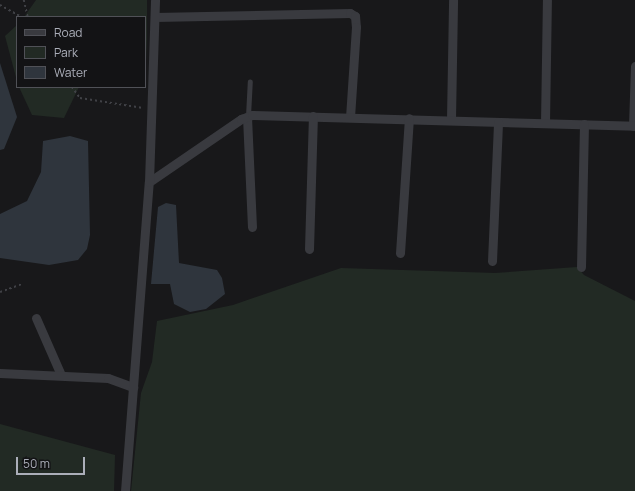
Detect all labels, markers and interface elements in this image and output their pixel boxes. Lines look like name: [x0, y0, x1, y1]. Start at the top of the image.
legend: [16, 16, 146, 88]
text: Road: [54, 24, 82, 41]
text: Park: [54, 44, 78, 61]
text: Water: [54, 64, 87, 81]
scale bar: [18, 449, 87, 475]
text: 50 m: [23, 455, 50, 472]

